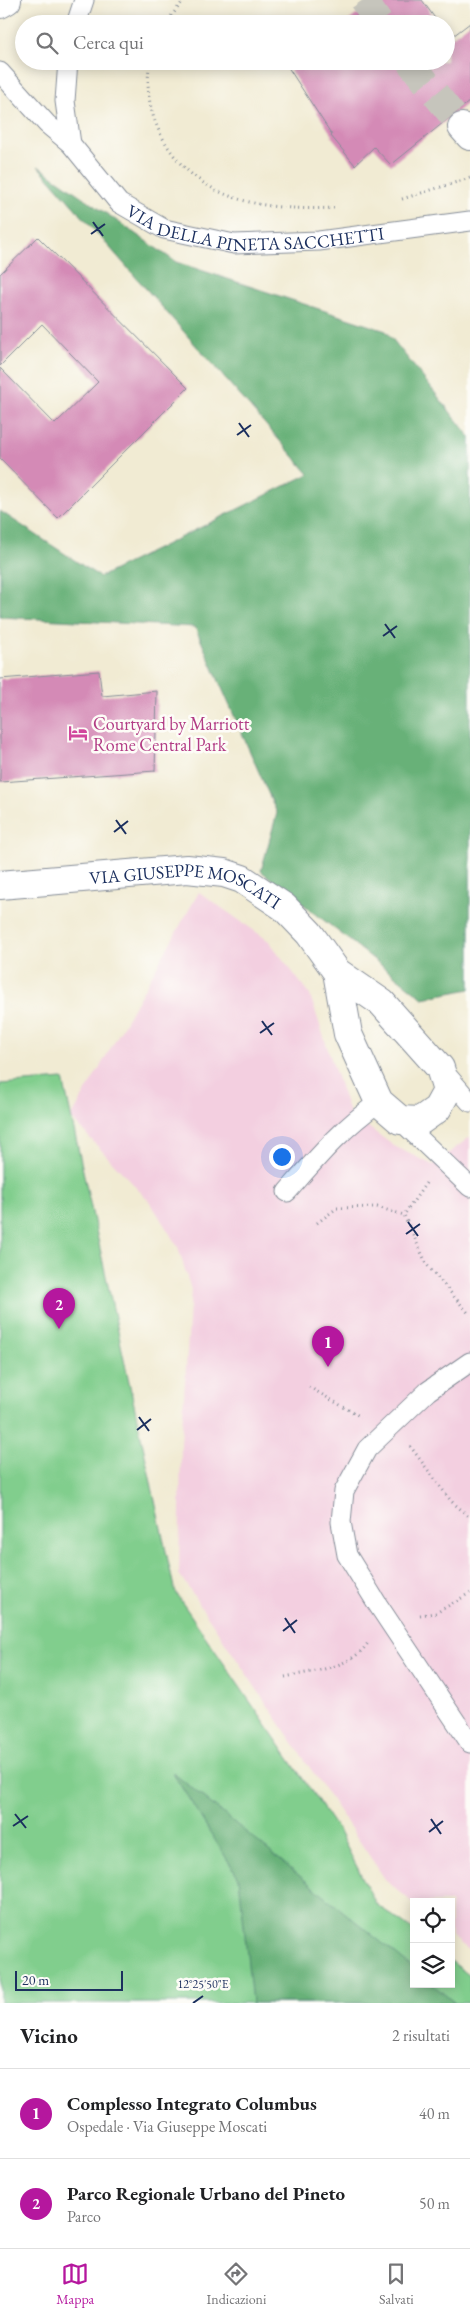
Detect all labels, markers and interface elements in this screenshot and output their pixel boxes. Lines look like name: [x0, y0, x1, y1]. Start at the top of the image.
search box: [15, 15, 455, 70]
icon: search: [33, 29, 61, 57]
text: Cerca qui: [73, 30, 144, 55]
street label: VIA DELLA PINETA SACCHETTI: [123, 199, 385, 256]
place label: Courtyard by Marriott Rome Central Park: [93, 712, 250, 756]
hotel icon: Courtyard by Marriott Rome Central Park: [67, 722, 89, 744]
street label: VIA GIUSEPPE MOSCATI: [88, 857, 286, 913]
your location: [269, 1144, 295, 1170]
pin: 2: [43, 1288, 75, 1329]
pin: 1: [312, 1326, 344, 1367]
map controls: [410, 1898, 455, 1988]
button: locate: [410, 1898, 455, 1943]
button: layers: [410, 1943, 455, 1988]
scale bar: [15, 1968, 122, 1991]
text: 20 m: [22, 1971, 49, 1989]
text: 12°25'50"E: [177, 1976, 229, 1992]
text: Vicino: [20, 2022, 78, 2049]
text: 2 risultati: [392, 2025, 450, 2046]
text: Complesso Integrato Columbus: [67, 2091, 317, 2116]
text: 1: [32, 2103, 40, 2124]
text: 40 m: [419, 2103, 450, 2124]
text: Ospedale · Via Giuseppe Moscati: [67, 2116, 267, 2137]
text: Parco Regionale Urbano del Pineto: [67, 2181, 345, 2206]
text: 2: [32, 2193, 40, 2214]
text: 50 m: [419, 2193, 450, 2214]
text: Parco: [67, 2206, 101, 2227]
tab: Mappa: [56, 2260, 94, 2308]
tab: Indicazioni: [207, 2260, 266, 2308]
tab: Salvati: [379, 2260, 414, 2308]

